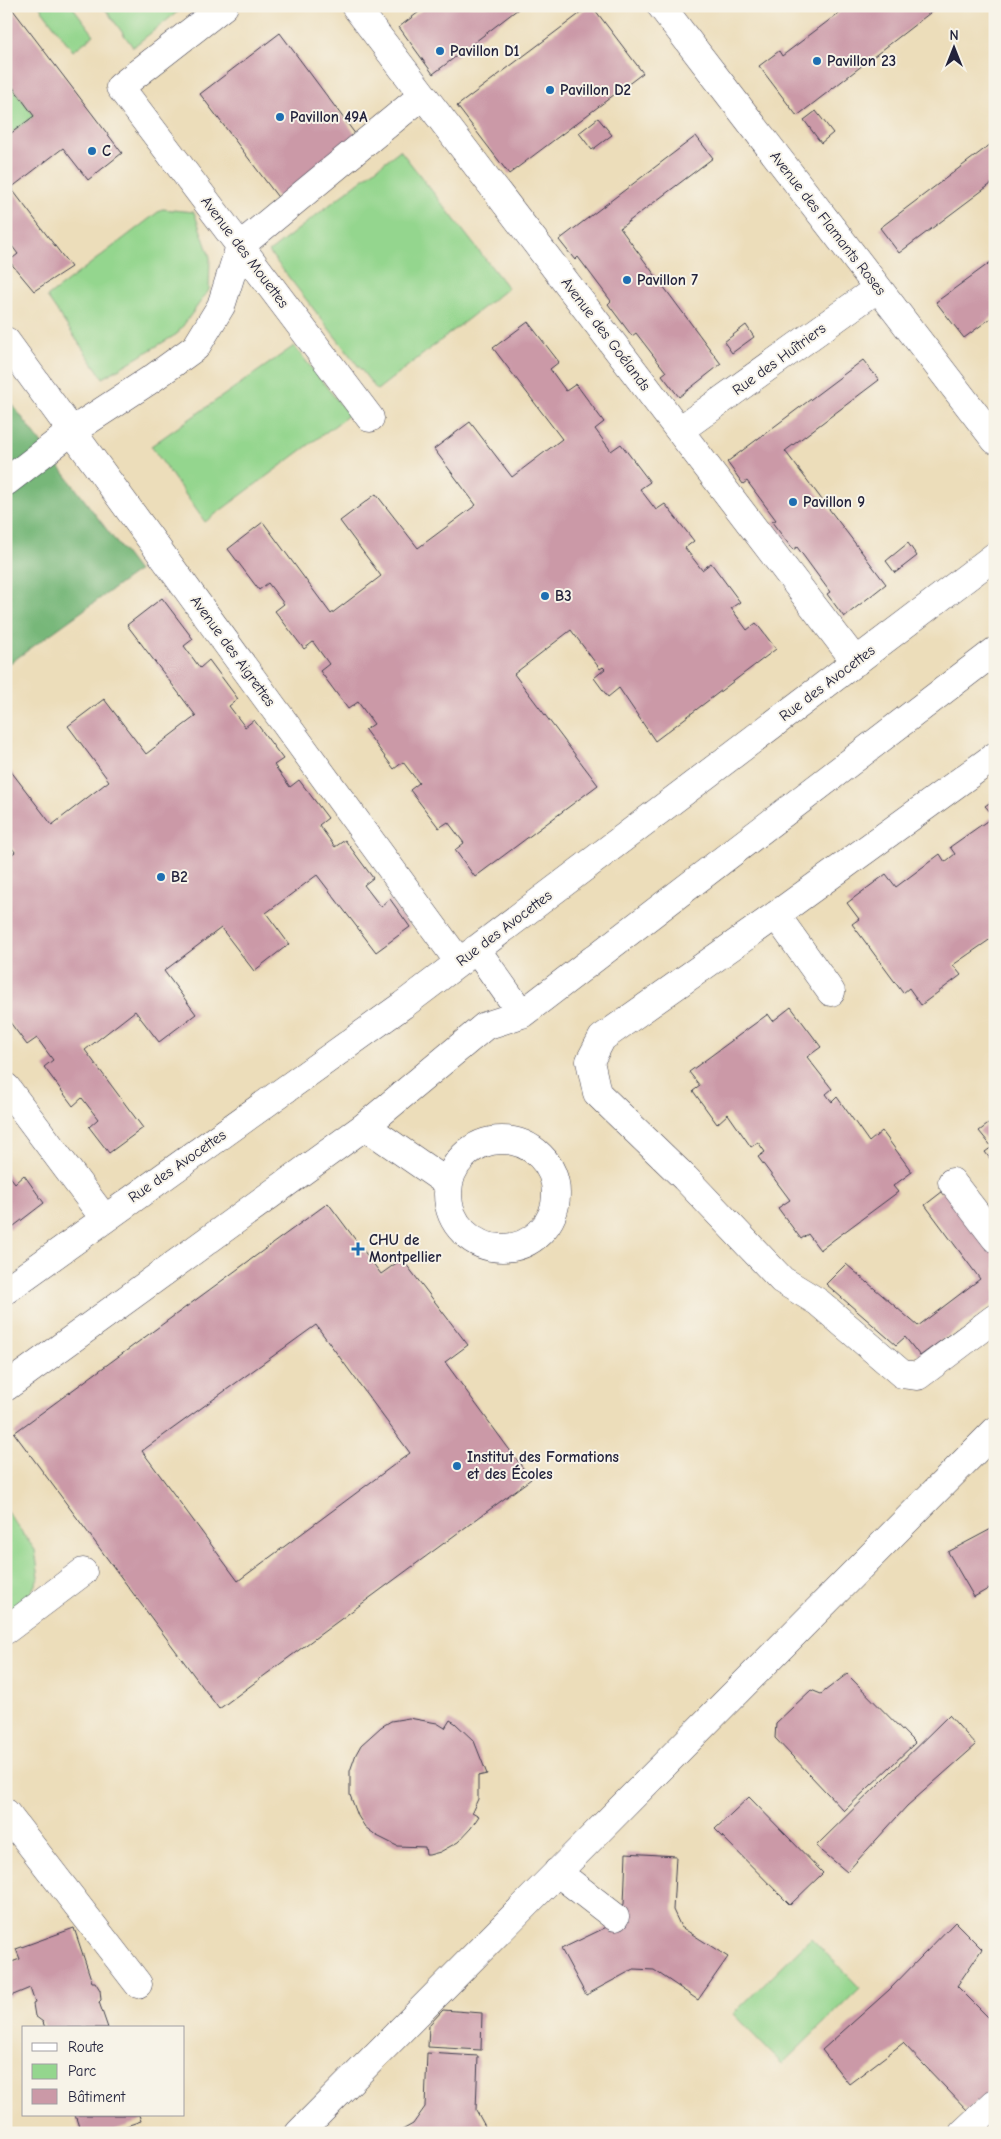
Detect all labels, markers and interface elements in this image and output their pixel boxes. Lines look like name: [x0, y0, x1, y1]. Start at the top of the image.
north arrow: [928, 22, 978, 72]
text: N: [949, 27, 959, 44]
place label: Pavillon D1: [450, 42, 520, 60]
marker: Pavillon D1: [434, 45, 446, 57]
place label: Pavillon 23: [827, 52, 896, 70]
marker: Pavillon 23: [811, 55, 823, 67]
place label: Pavillon D2: [560, 81, 631, 99]
marker: Pavillon D2: [544, 84, 556, 96]
place label: Pavillon 49A: [290, 108, 368, 126]
marker: Pavillon 49A: [274, 111, 286, 123]
place label: C: [102, 142, 111, 160]
marker: C: [86, 145, 98, 157]
street label: Avenue des Flamants Roses: [766, 147, 890, 299]
street label: Avenue des Mouettes: [197, 193, 293, 311]
place label: Pavillon 7: [637, 271, 698, 289]
street label: Avenue des Goélands: [558, 274, 654, 394]
marker: Pavillon 7: [621, 274, 633, 286]
street label: Rue des Huîtriers: [729, 319, 829, 399]
place label: Pavillon 9: [803, 493, 865, 511]
marker: Pavillon 9: [787, 496, 799, 508]
place label: B3: [555, 587, 572, 605]
marker: B3: [539, 590, 551, 602]
street label: Avenue des Aigrettes: [187, 592, 279, 710]
street label: Rue des Avocettes: [776, 641, 878, 725]
place label: B2: [171, 868, 188, 886]
marker: B2: [155, 871, 167, 883]
street label: Rue des Avocettes: [453, 886, 555, 970]
street label: Rue des Avocettes: [125, 1126, 229, 1206]
place label: CHU de Montpellier: [369, 1231, 441, 1266]
marker: CHU de Montpellier: [351, 1242, 365, 1256]
place label: Institut des Formations et des Écoles: [467, 1448, 619, 1483]
marker: Institut des Formations et des Écoles: [451, 1460, 463, 1472]
legend: [22, 2026, 185, 2116]
text: Route: [68, 2038, 104, 2056]
text: Parc: [68, 2062, 96, 2080]
text: Bâtiment: [68, 2088, 126, 2106]

